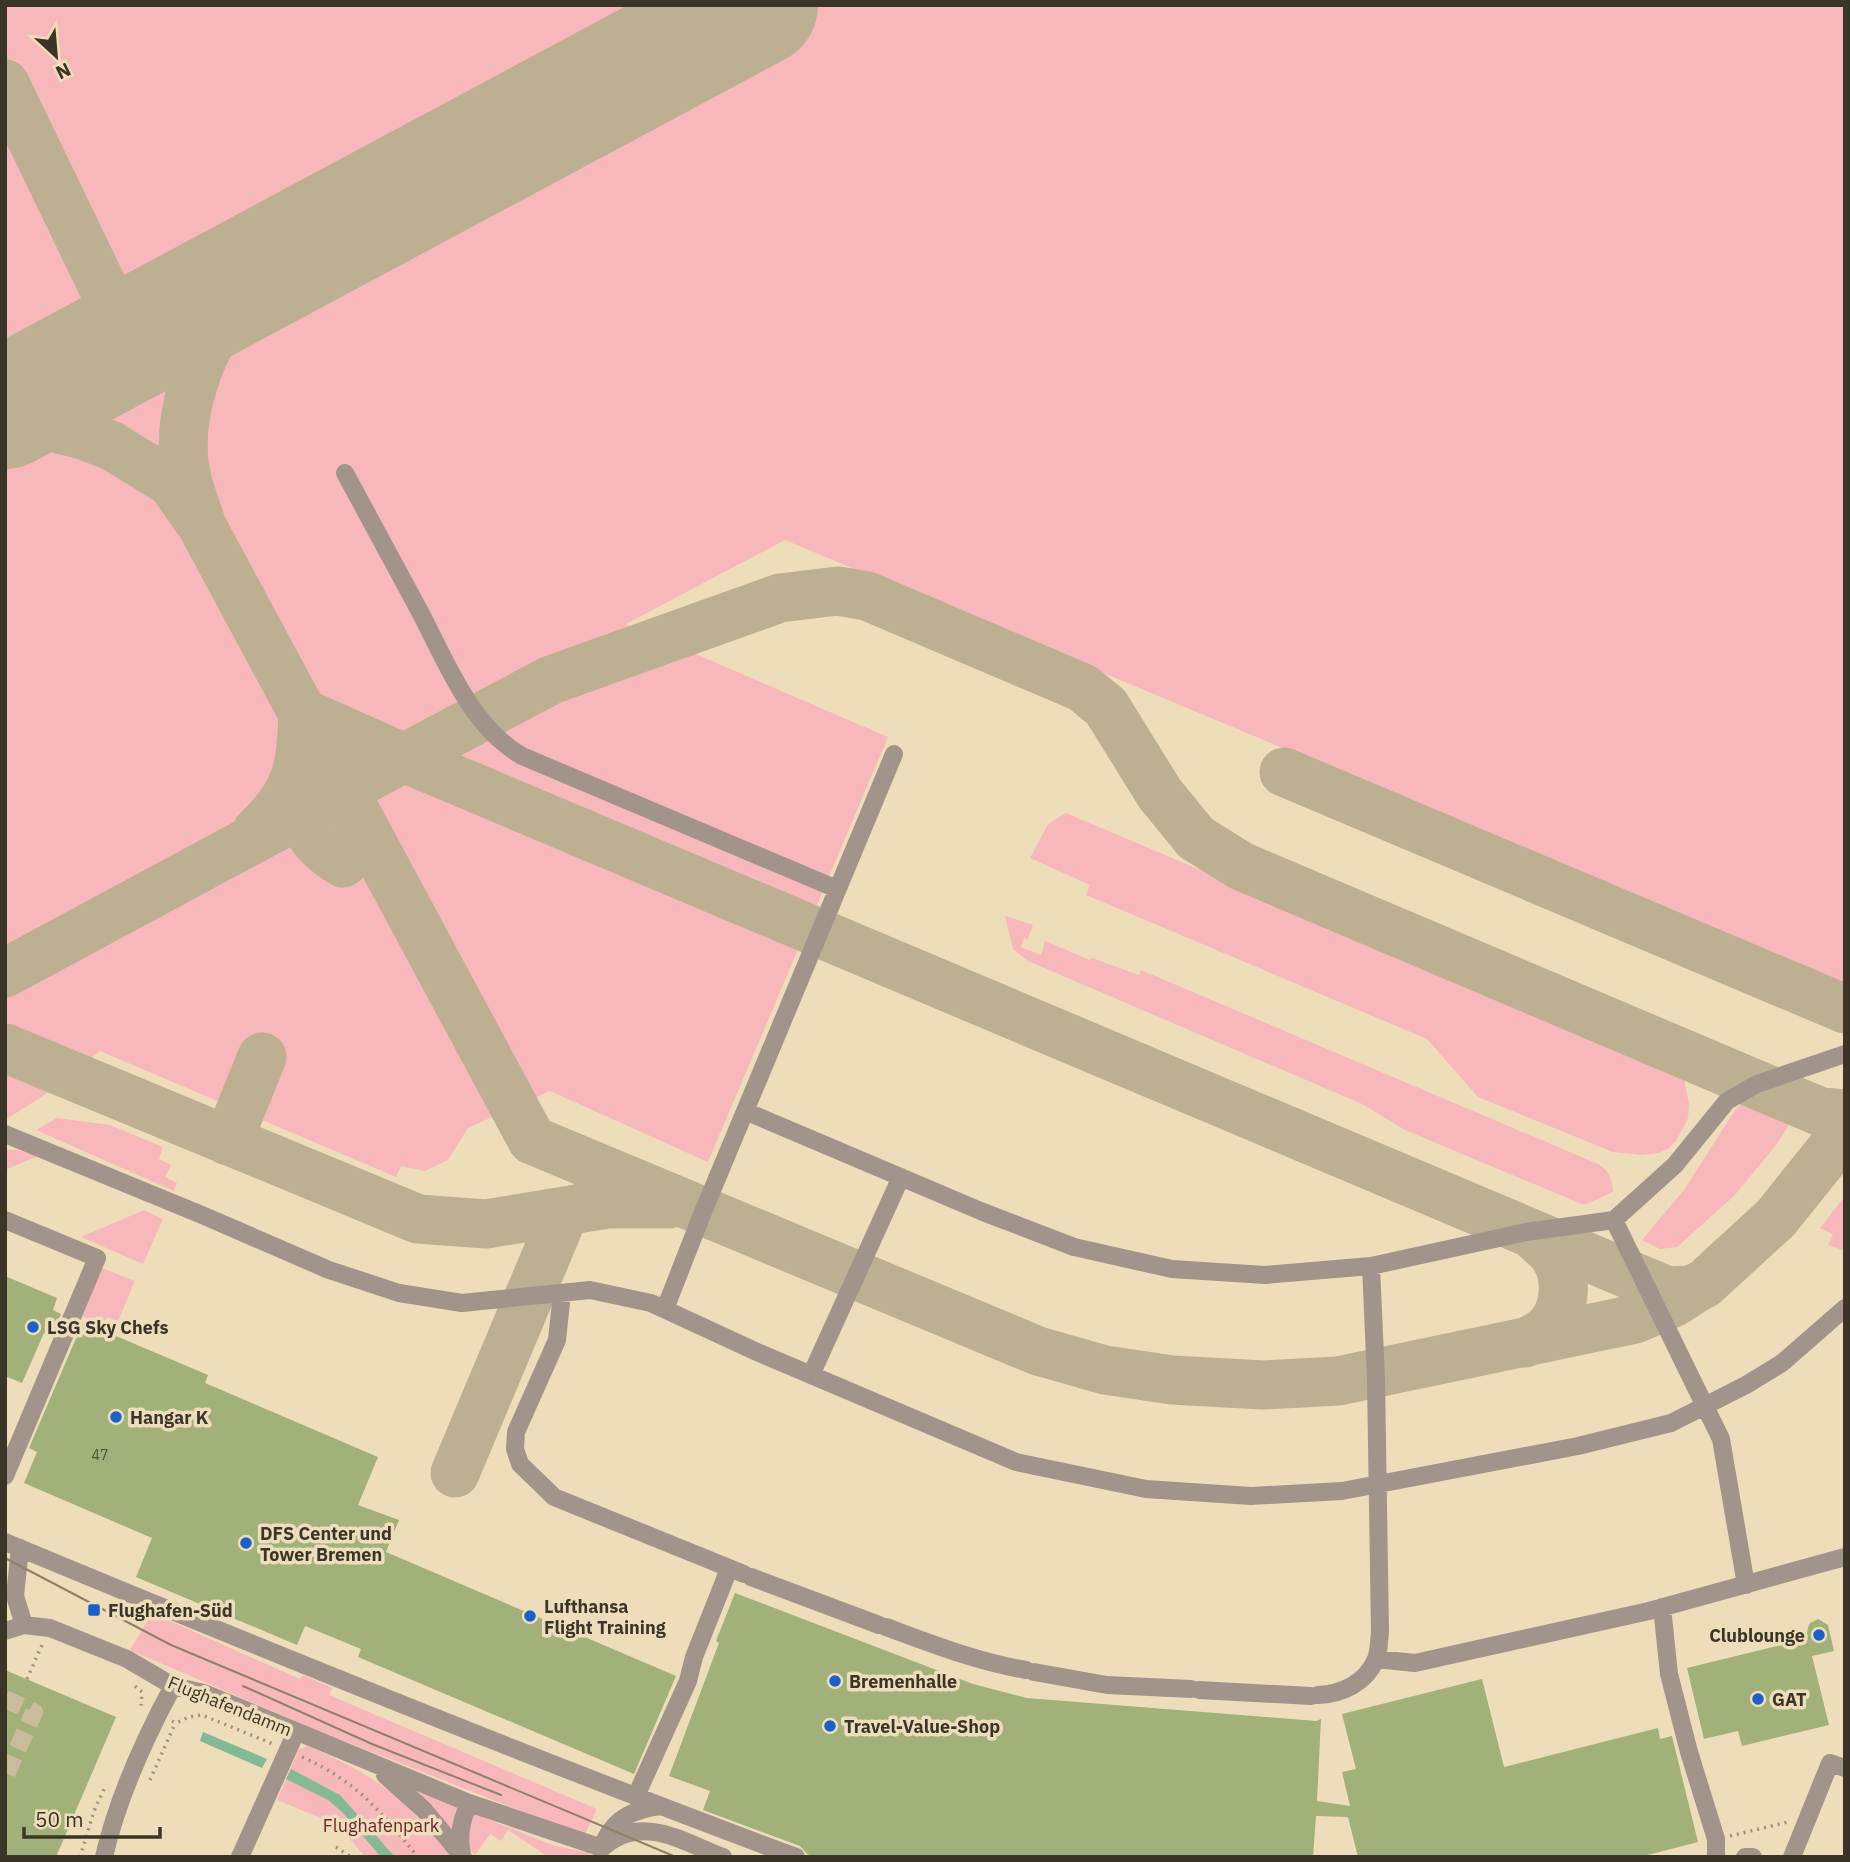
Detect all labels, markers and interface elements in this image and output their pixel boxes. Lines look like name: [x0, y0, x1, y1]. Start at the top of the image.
north arrow: [21, 21, 91, 91]
text: N: [52, 57, 75, 85]
place label: LSG Sky Chefs: [47, 1316, 168, 1339]
marker: LSG Sky Chefs: [25, 1319, 41, 1335]
place label: Hangar K: [130, 1406, 209, 1429]
marker: Hangar K: [108, 1409, 124, 1425]
house number: 47: [92, 1446, 108, 1464]
place label: DFS Center und Tower Bremen: [260, 1522, 392, 1566]
marker: DFS Center und Tower Bremen: [238, 1535, 254, 1551]
place label: Lufthansa Flight Training: [544, 1595, 666, 1639]
place label: Flughafen-Süd: [108, 1599, 233, 1622]
marker: Flughafen-Süd: [86, 1602, 102, 1618]
marker: Lufthansa Flight Training: [522, 1608, 538, 1624]
place label: Clublounge: [1709, 1624, 1805, 1647]
marker: Clublounge: [1811, 1627, 1827, 1643]
place label: Bremenhalle: [849, 1670, 957, 1693]
street label: Flughafendamm: [165, 1671, 295, 1741]
marker: Bremenhalle: [827, 1673, 843, 1689]
place label: GAT: [1772, 1688, 1807, 1711]
marker: GAT: [1750, 1691, 1766, 1707]
place label: Travel-Value-Shop: [844, 1715, 1000, 1738]
marker: Travel-Value-Shop: [822, 1718, 838, 1734]
scale bar: [24, 1796, 161, 1840]
text: 50 m: [35, 1805, 84, 1833]
park label: Flughafenpark: [323, 1814, 440, 1837]

